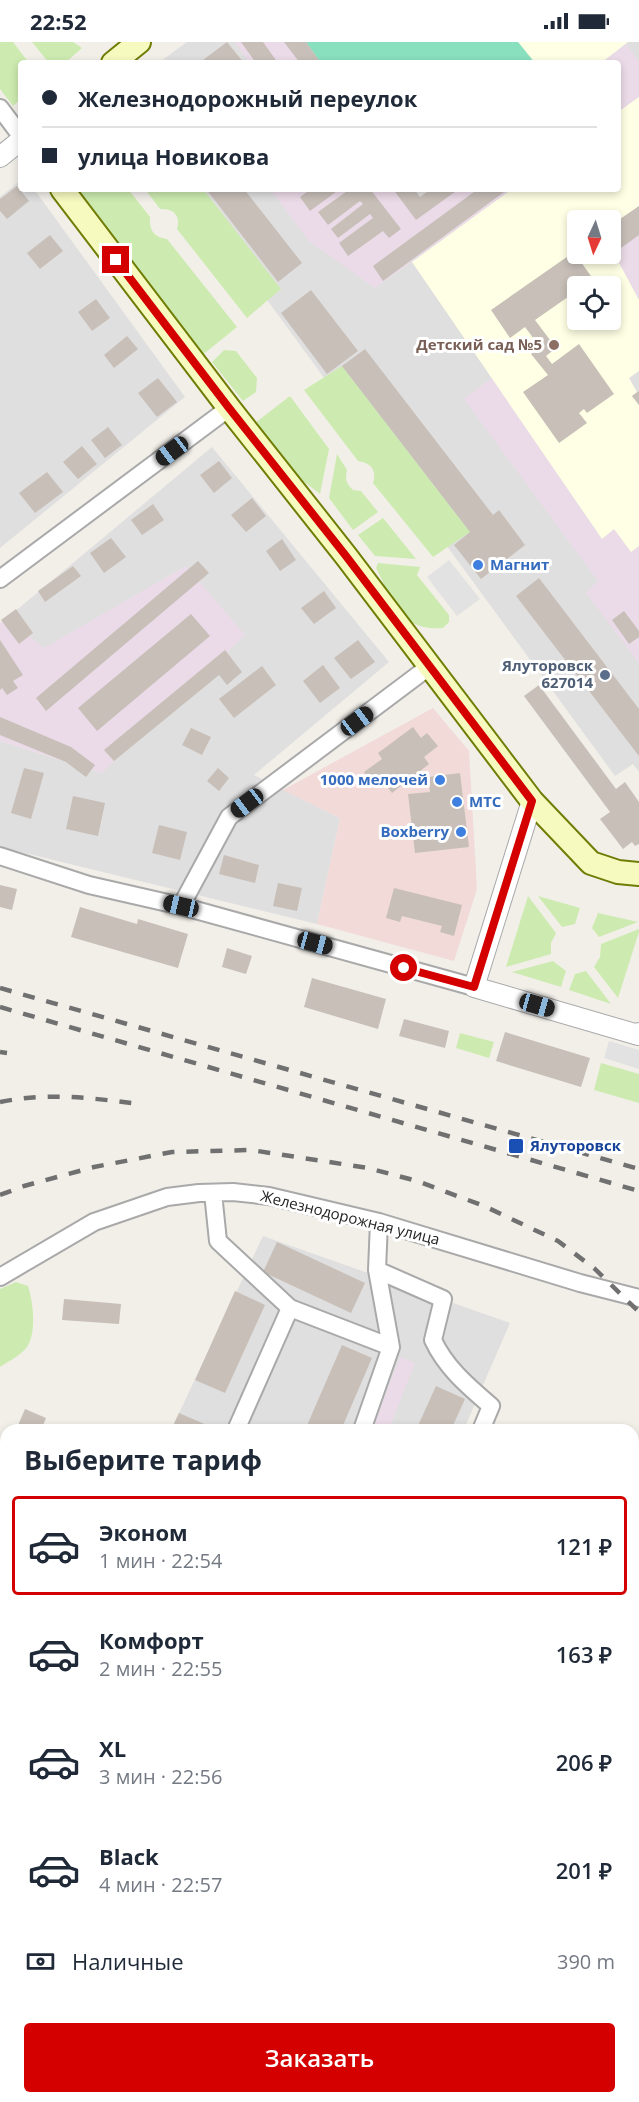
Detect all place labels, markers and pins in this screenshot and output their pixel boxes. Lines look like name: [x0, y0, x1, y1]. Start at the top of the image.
place label: Детский сад №5: [416, 334, 542, 354]
marker: Детский сад №5: [547, 338, 561, 352]
place label: Магнит: [490, 554, 549, 574]
marker: Магнит: [471, 558, 485, 572]
place label: Ялуторовск 627014: [501, 655, 594, 692]
marker: Ялуторовск 627014: [598, 668, 612, 682]
place label: 1000 мелочей: [320, 769, 428, 789]
marker: 1000 мелочей: [433, 773, 447, 787]
place label: МТС: [469, 791, 502, 811]
marker: МТС: [450, 795, 464, 809]
place label: Boxberry: [380, 821, 449, 841]
marker: Boxberry: [454, 825, 468, 839]
place label: Ялуторовск: [529, 1135, 622, 1155]
marker: Ялуторовск: [507, 1137, 525, 1155]

